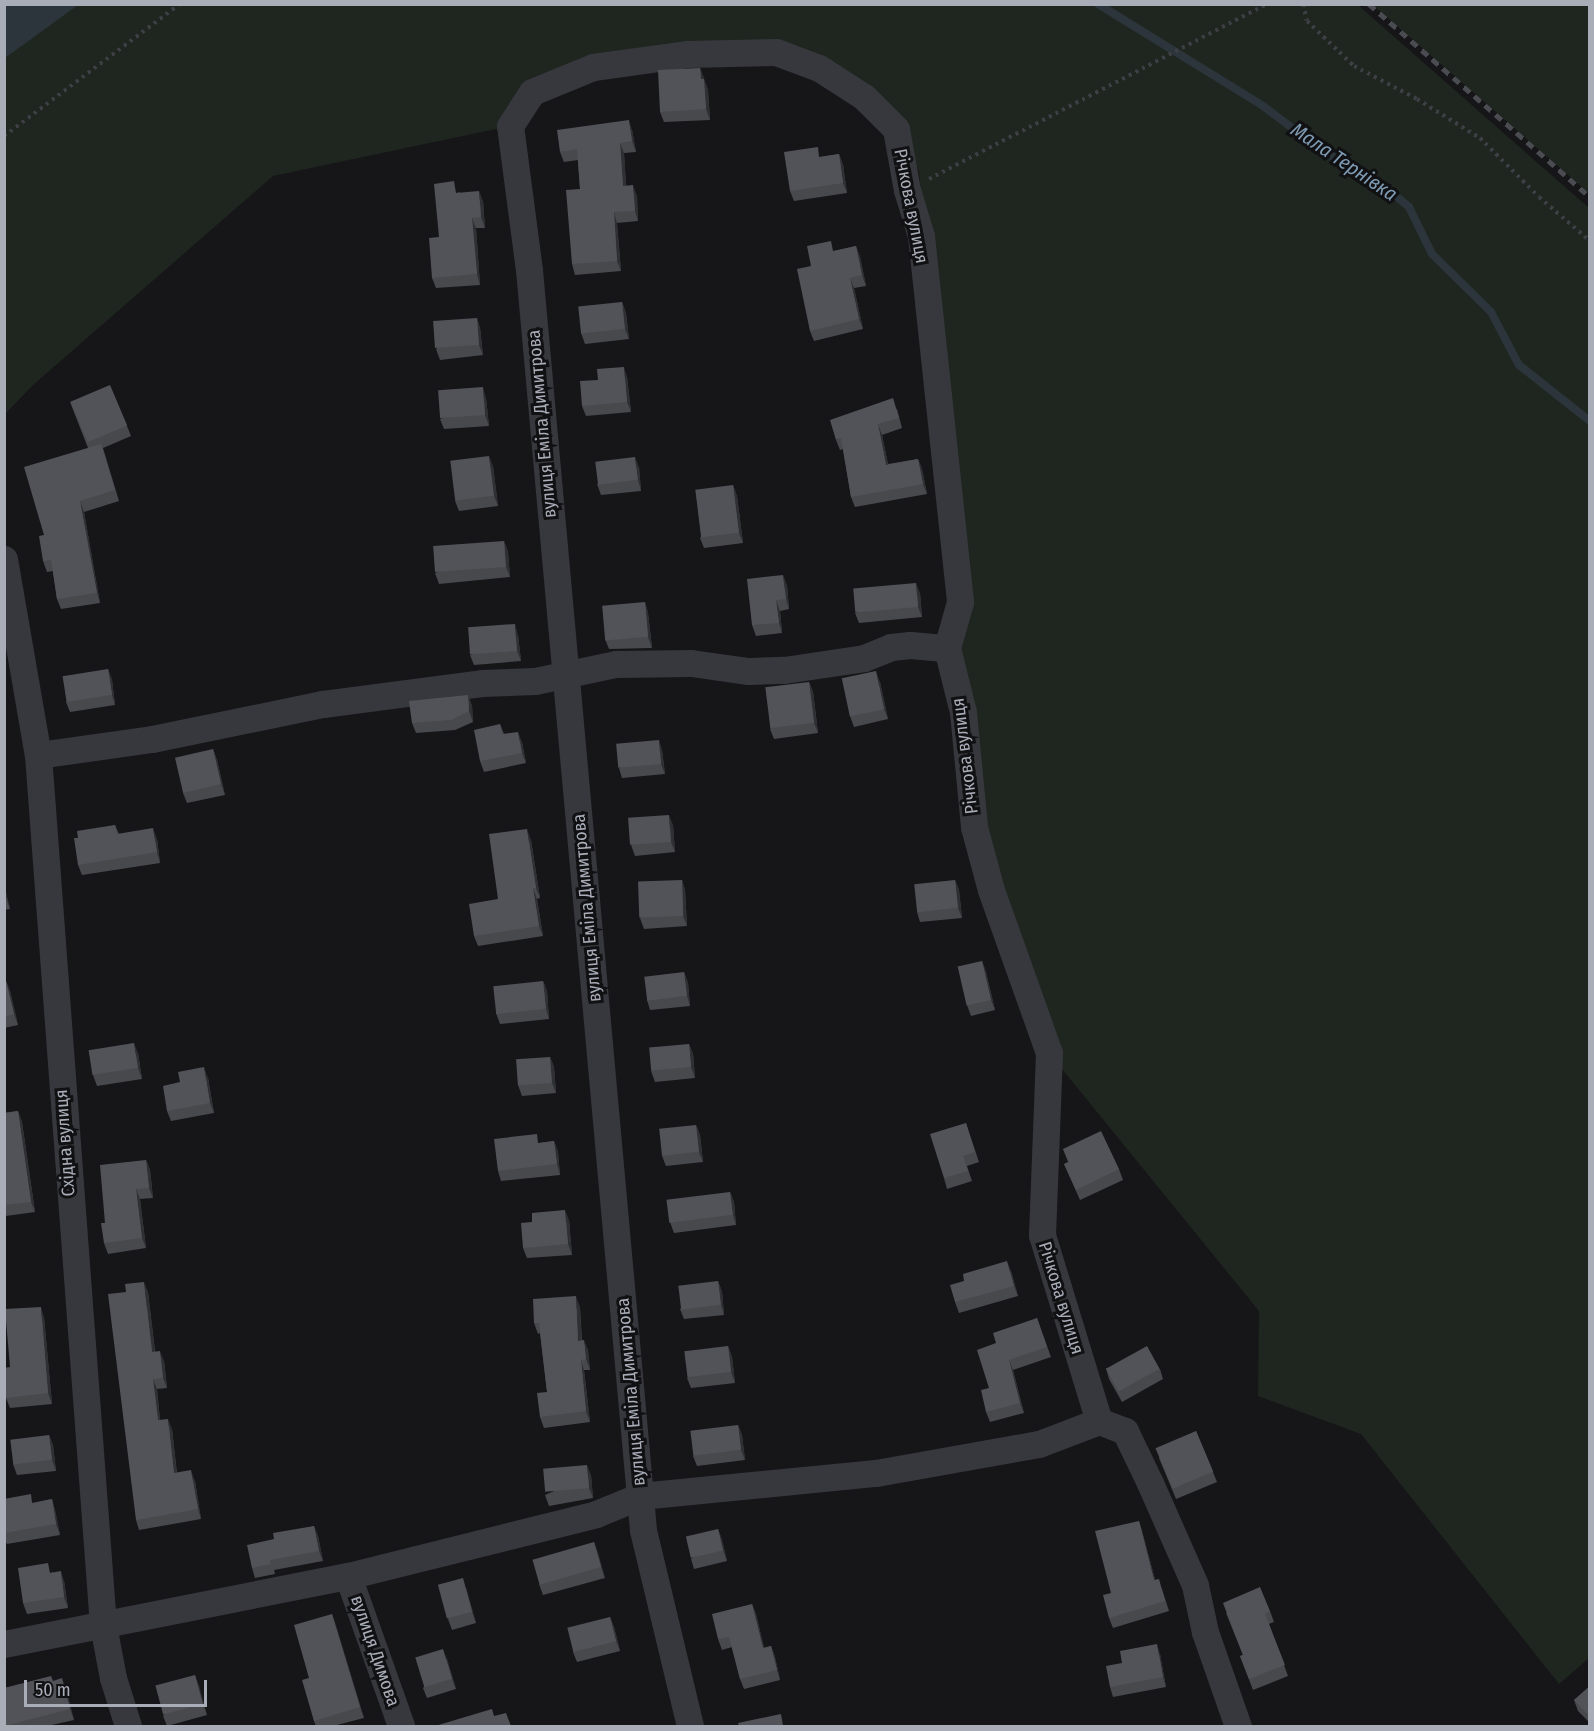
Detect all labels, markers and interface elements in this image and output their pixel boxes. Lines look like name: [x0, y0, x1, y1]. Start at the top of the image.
water label: Мала Тернівка: [1286, 118, 1402, 206]
street label: Річкова вулиця: [889, 147, 933, 265]
street label: вулиця Еміла Димитрова: [523, 329, 561, 519]
street label: Річкова вулиця: [947, 697, 983, 815]
street label: вулиця Еміла Димитрова: [568, 813, 606, 1003]
street label: Східна вулиця: [50, 1089, 80, 1197]
street label: Річкова вулиця: [1034, 1239, 1088, 1357]
street label: вулиця Еміла Димитрова: [612, 1297, 650, 1487]
street label: вулиця Димова: [346, 1593, 404, 1709]
scale bar: [27, 1668, 210, 1706]
text: 50 m: [35, 1679, 71, 1701]

